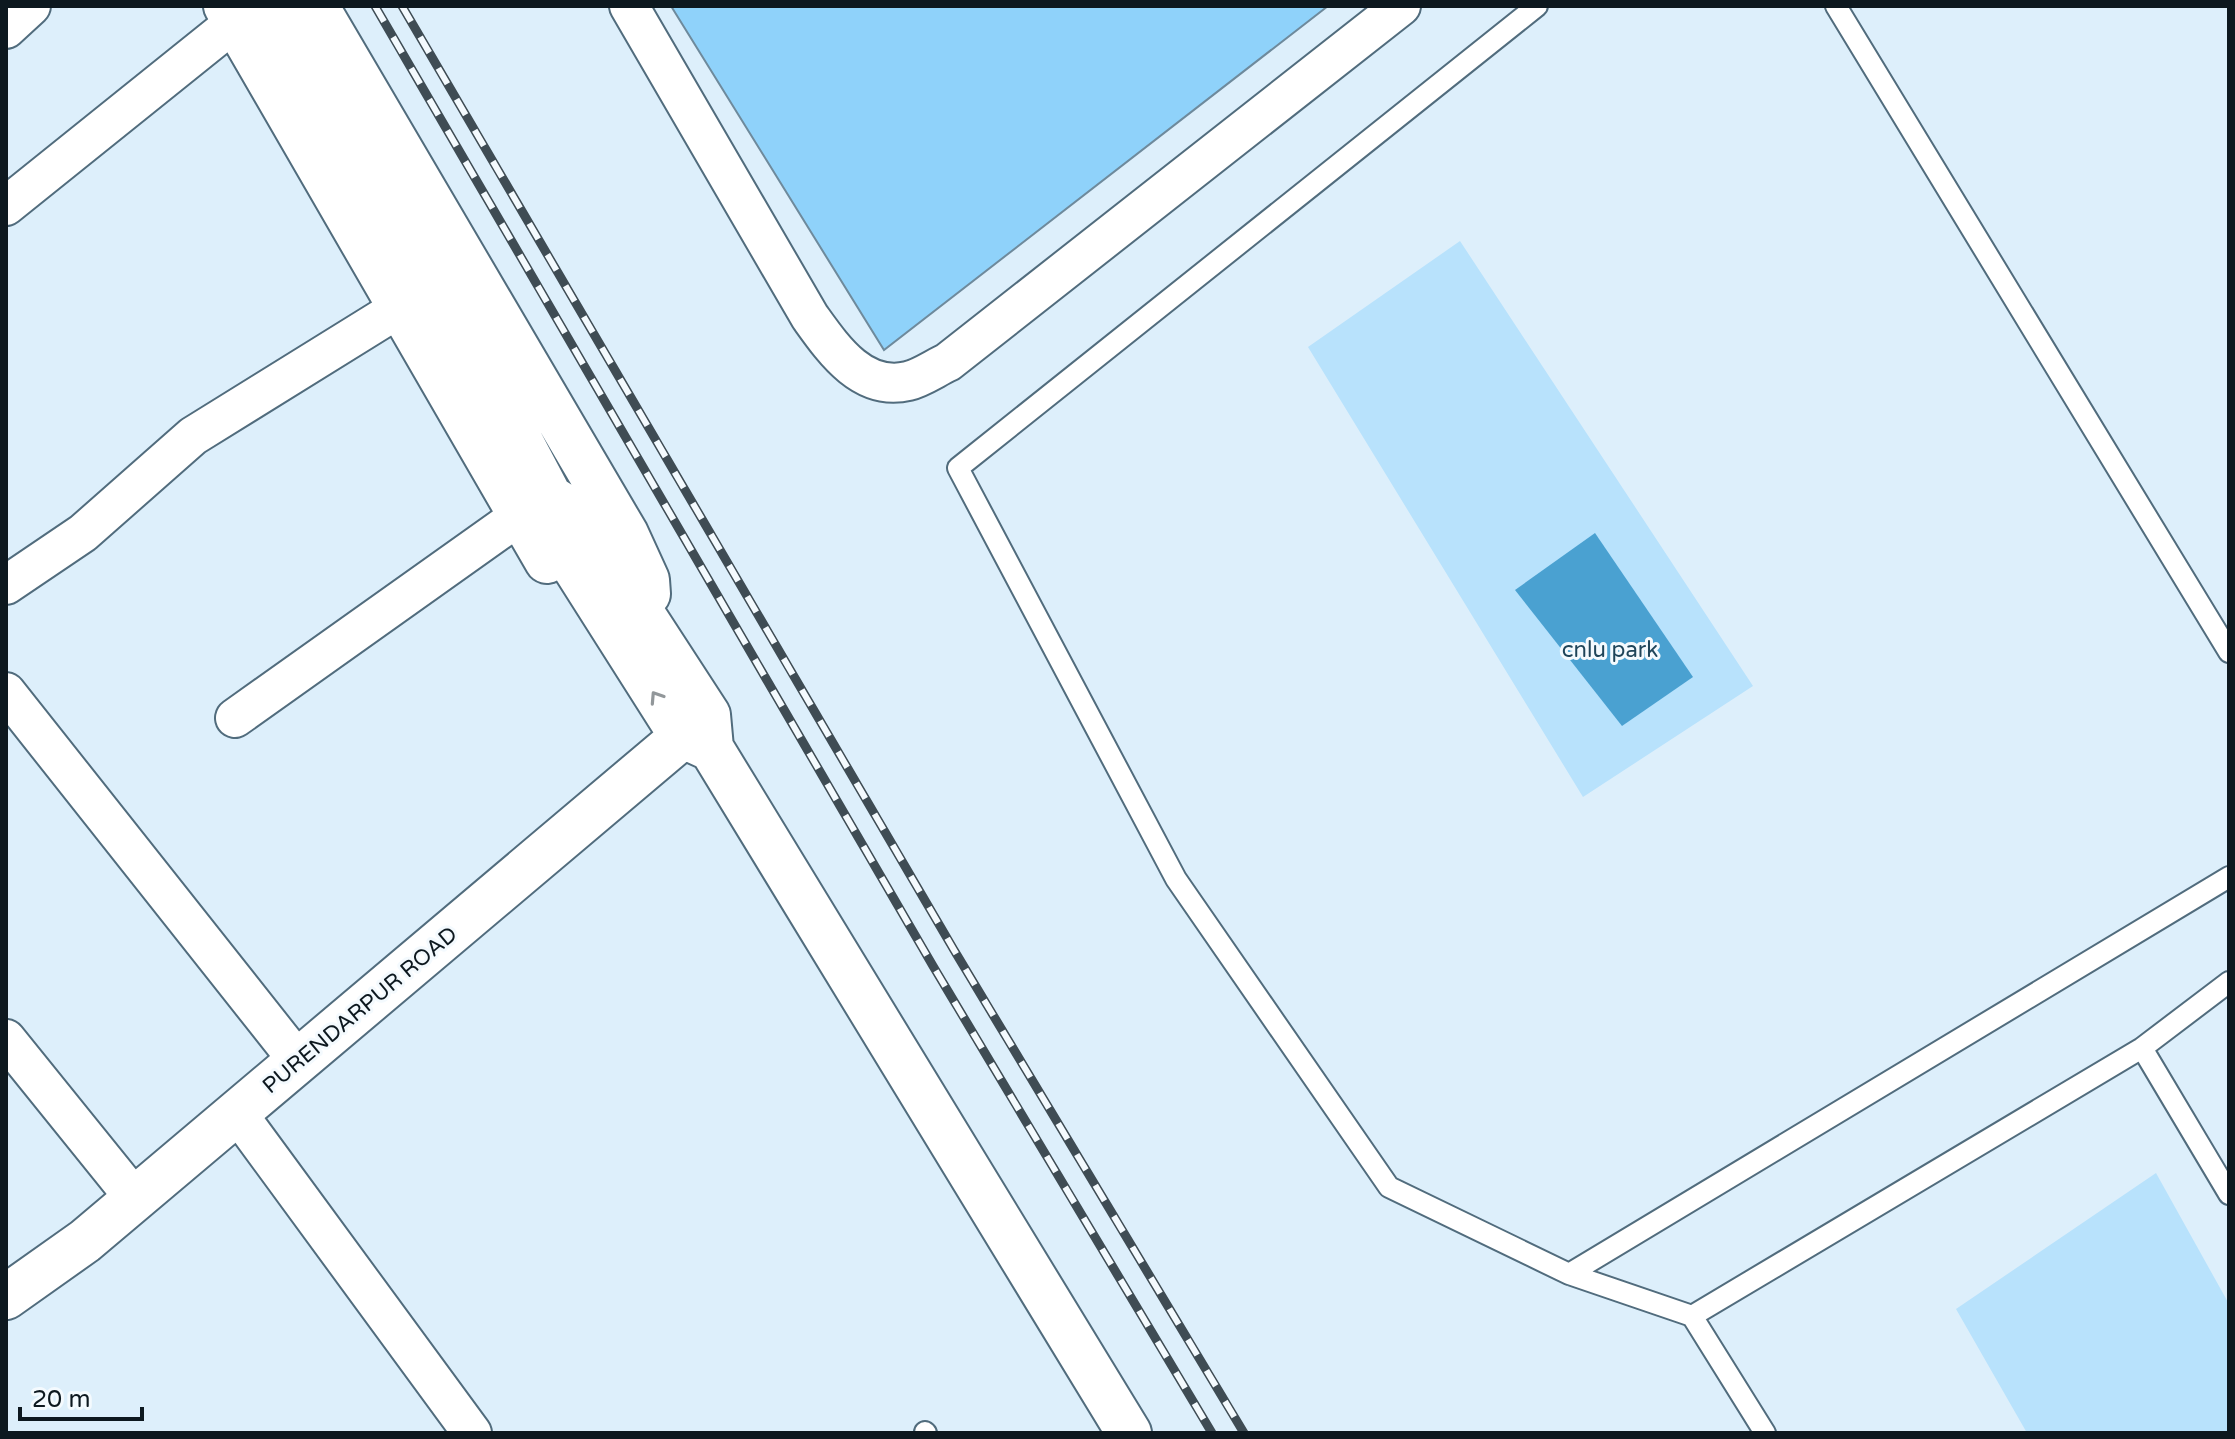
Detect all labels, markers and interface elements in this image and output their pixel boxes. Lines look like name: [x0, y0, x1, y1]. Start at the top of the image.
park label: cnlu park: [1562, 637, 1658, 663]
one-way arrow: [651, 692, 666, 706]
street label: PURENDARPUR ROAD: [257, 921, 463, 1099]
scale bar: [20, 1371, 142, 1421]
text: 20 m: [32, 1385, 90, 1414]

